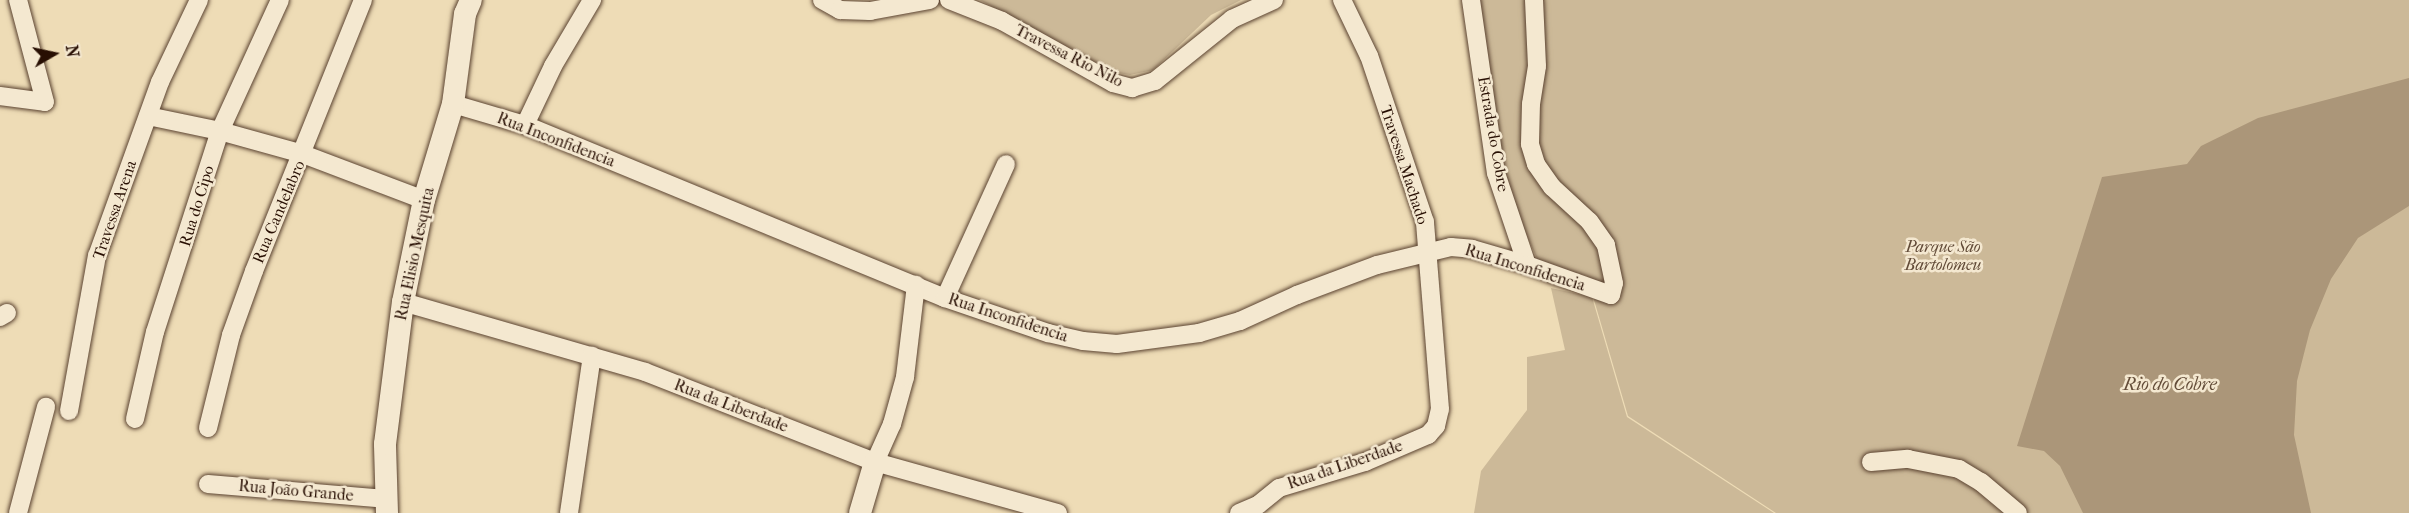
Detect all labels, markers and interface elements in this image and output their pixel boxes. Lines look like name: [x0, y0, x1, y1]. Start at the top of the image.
street label: Travessa Rio Nilo: [1012, 20, 1126, 92]
north arrow: [24, 24, 84, 84]
text: N: [62, 44, 83, 59]
street label: Estrada do Cobre: [1473, 75, 1513, 193]
street label: Travessa Machado: [1376, 103, 1432, 227]
street label: Rua Inconfidencia: [494, 109, 618, 171]
street label: Travessa Arena: [89, 158, 141, 262]
street label: Rua Candelabro: [249, 158, 309, 266]
street label: Rua do Cipo: [176, 163, 218, 249]
street label: Rua Elisio Mesquita: [392, 186, 438, 322]
park label: Parque São Bartolomeu: [1905, 237, 1981, 275]
street label: Rua Inconfidencia: [1462, 241, 1588, 295]
street label: Rua Inconfidencia: [946, 290, 1070, 346]
water label: Rio do Cobre: [2123, 374, 2217, 396]
street label: Rua da Liberdade: [671, 375, 791, 437]
street label: Rua da Liberdade: [1285, 436, 1405, 494]
street label: Rua João Grande: [238, 476, 354, 506]

